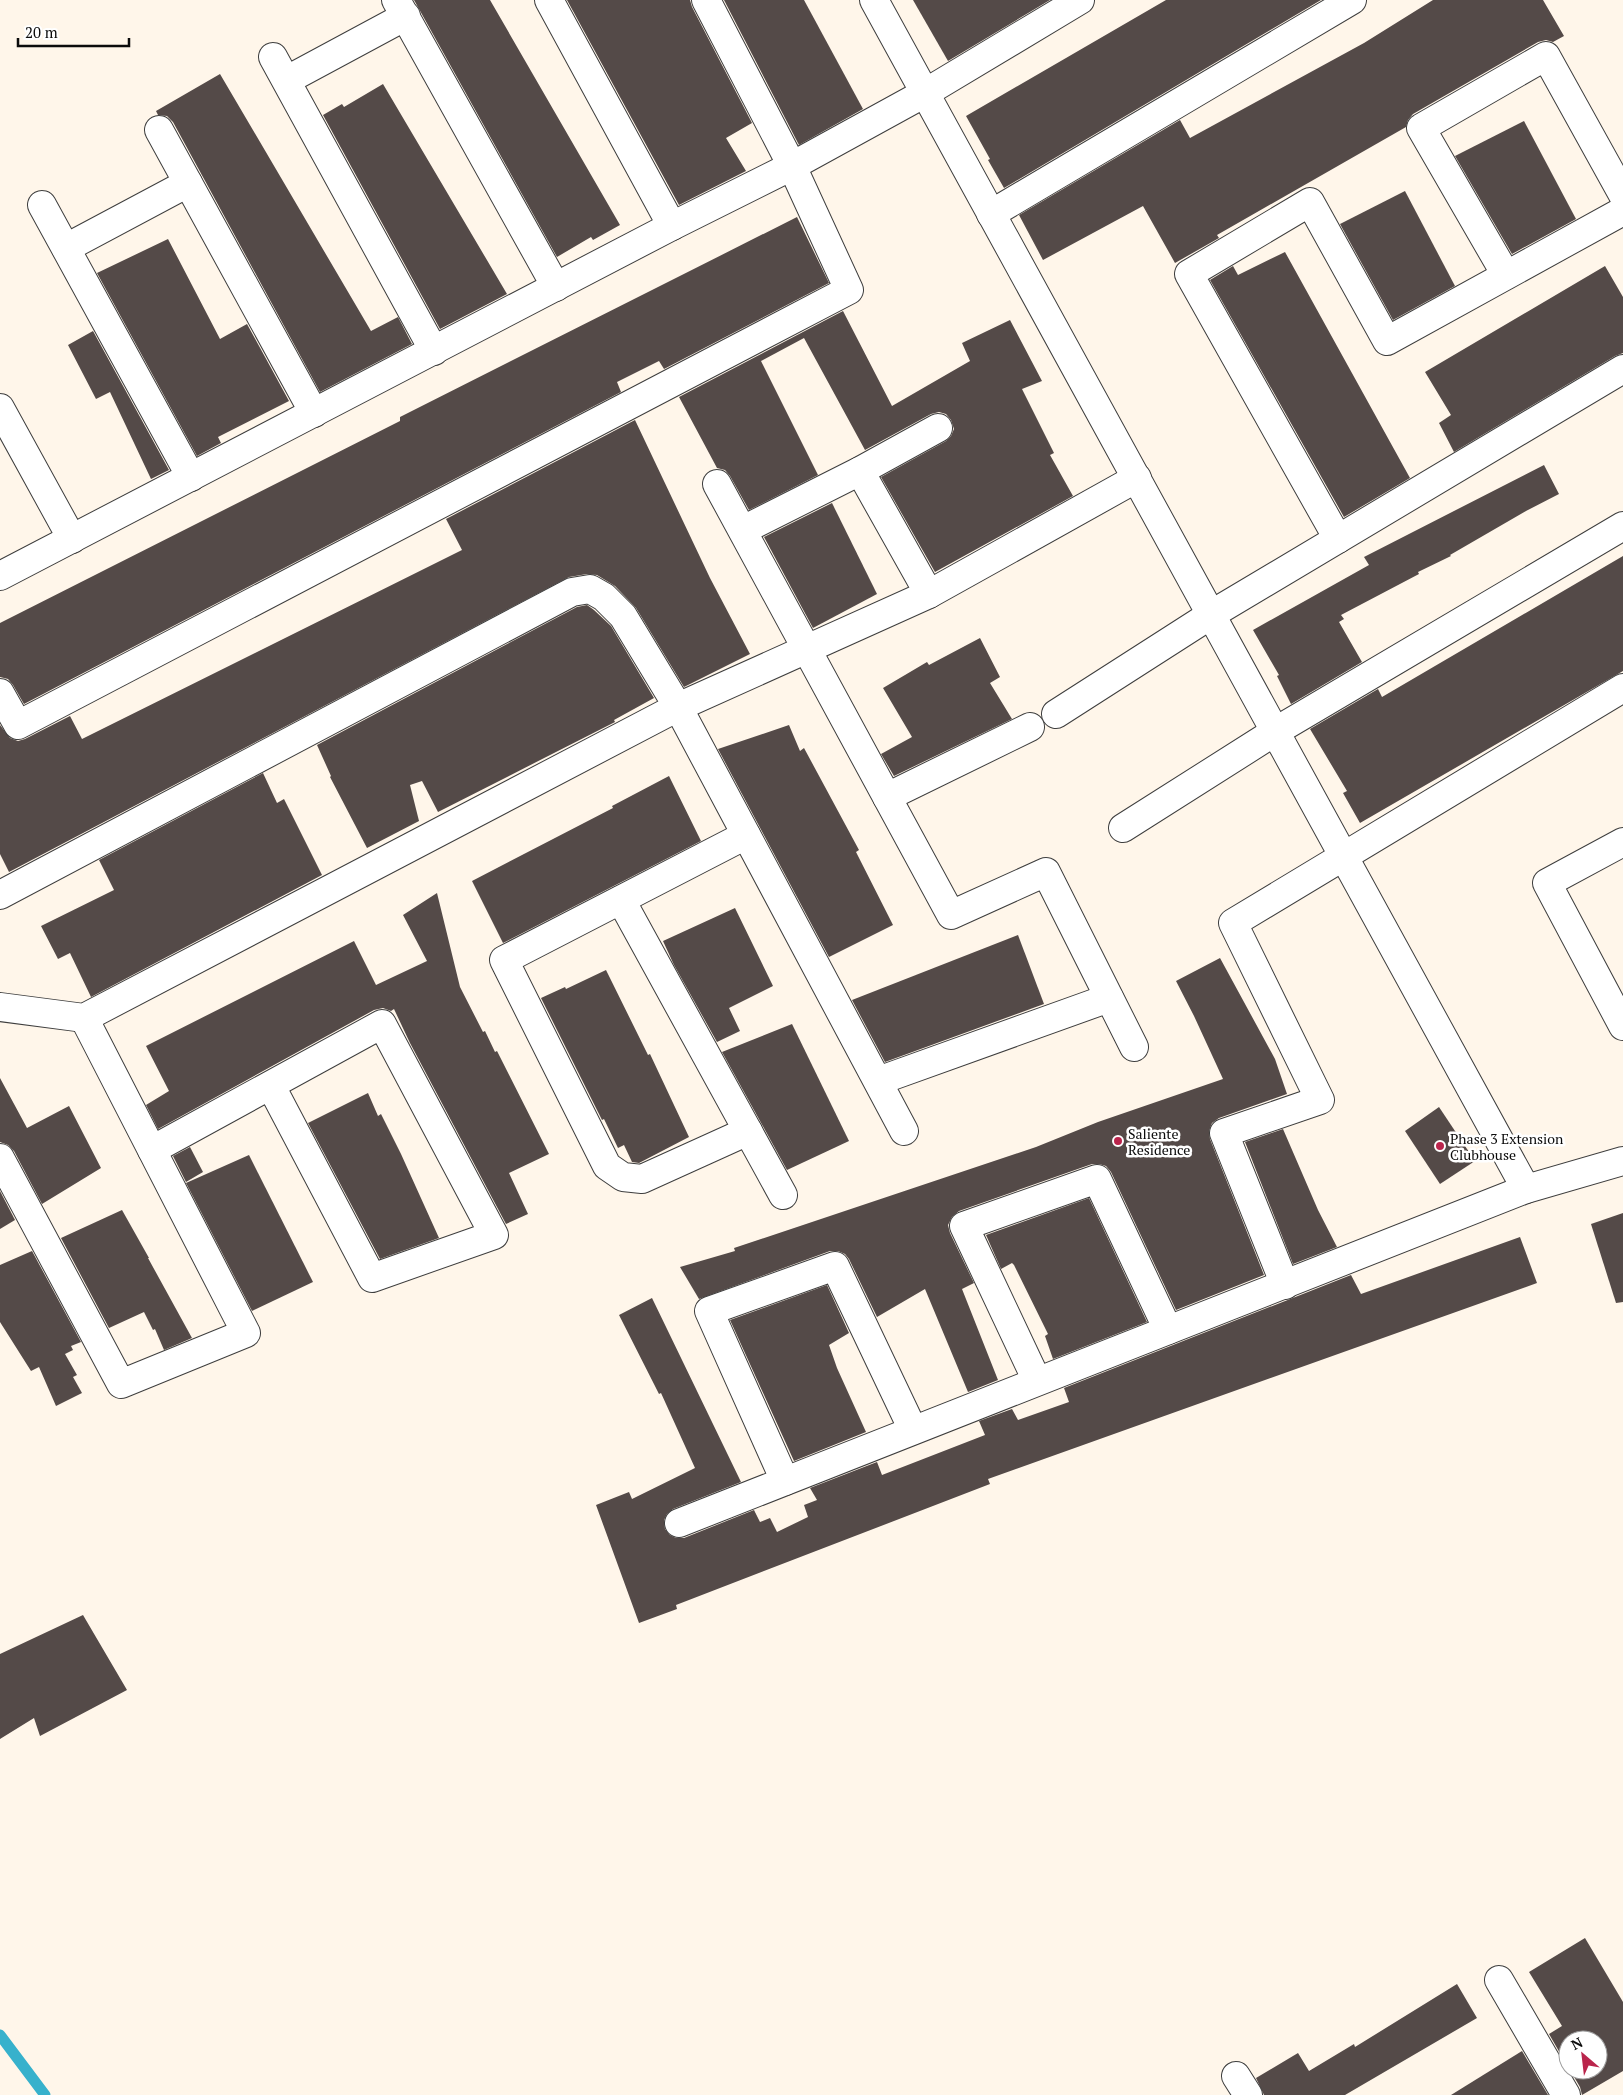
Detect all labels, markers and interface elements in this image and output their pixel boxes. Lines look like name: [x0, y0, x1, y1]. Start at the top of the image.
scale bar: [18, 15, 129, 47]
text: 20 m: [25, 22, 58, 42]
place label: Saliente Residence: [1128, 1124, 1190, 1159]
place label: Phase 3 Extension Clubhouse: [1450, 1129, 1564, 1164]
marker: Saliente Residence: [1112, 1135, 1124, 1147]
marker: Phase 3 Extension Clubhouse: [1434, 1140, 1446, 1152]
north arrow: [1558, 2030, 1608, 2080]
text: N: [1568, 2032, 1586, 2054]

